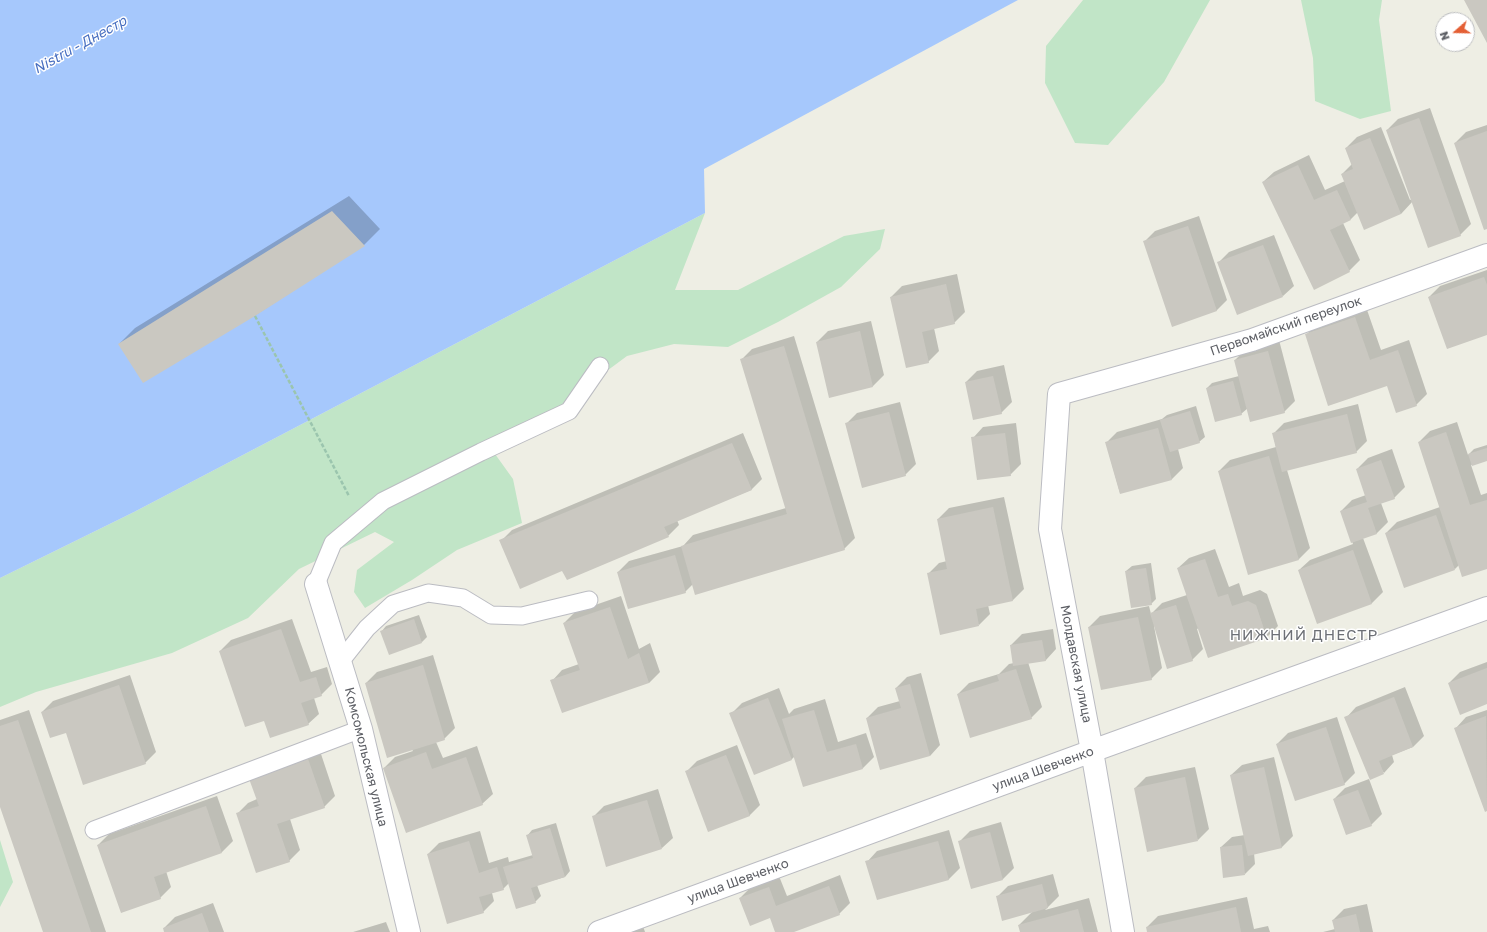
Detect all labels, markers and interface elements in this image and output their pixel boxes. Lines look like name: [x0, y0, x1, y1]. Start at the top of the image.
north arrow: [1435, 12, 1475, 52]
water label: Nistru - Днестр: [31, 13, 129, 77]
text: N: [1437, 30, 1452, 42]
street label: Первомайский переулок: [1208, 293, 1364, 359]
street label: Молдавская улица: [1057, 604, 1095, 724]
district label: НИЖНИЙ ДНЕСТР: [1230, 626, 1378, 644]
street label: Комсомольская улица: [341, 686, 391, 828]
street label: улица Шевченко: [990, 743, 1096, 795]
street label: улица Шевченко: [685, 855, 791, 907]

